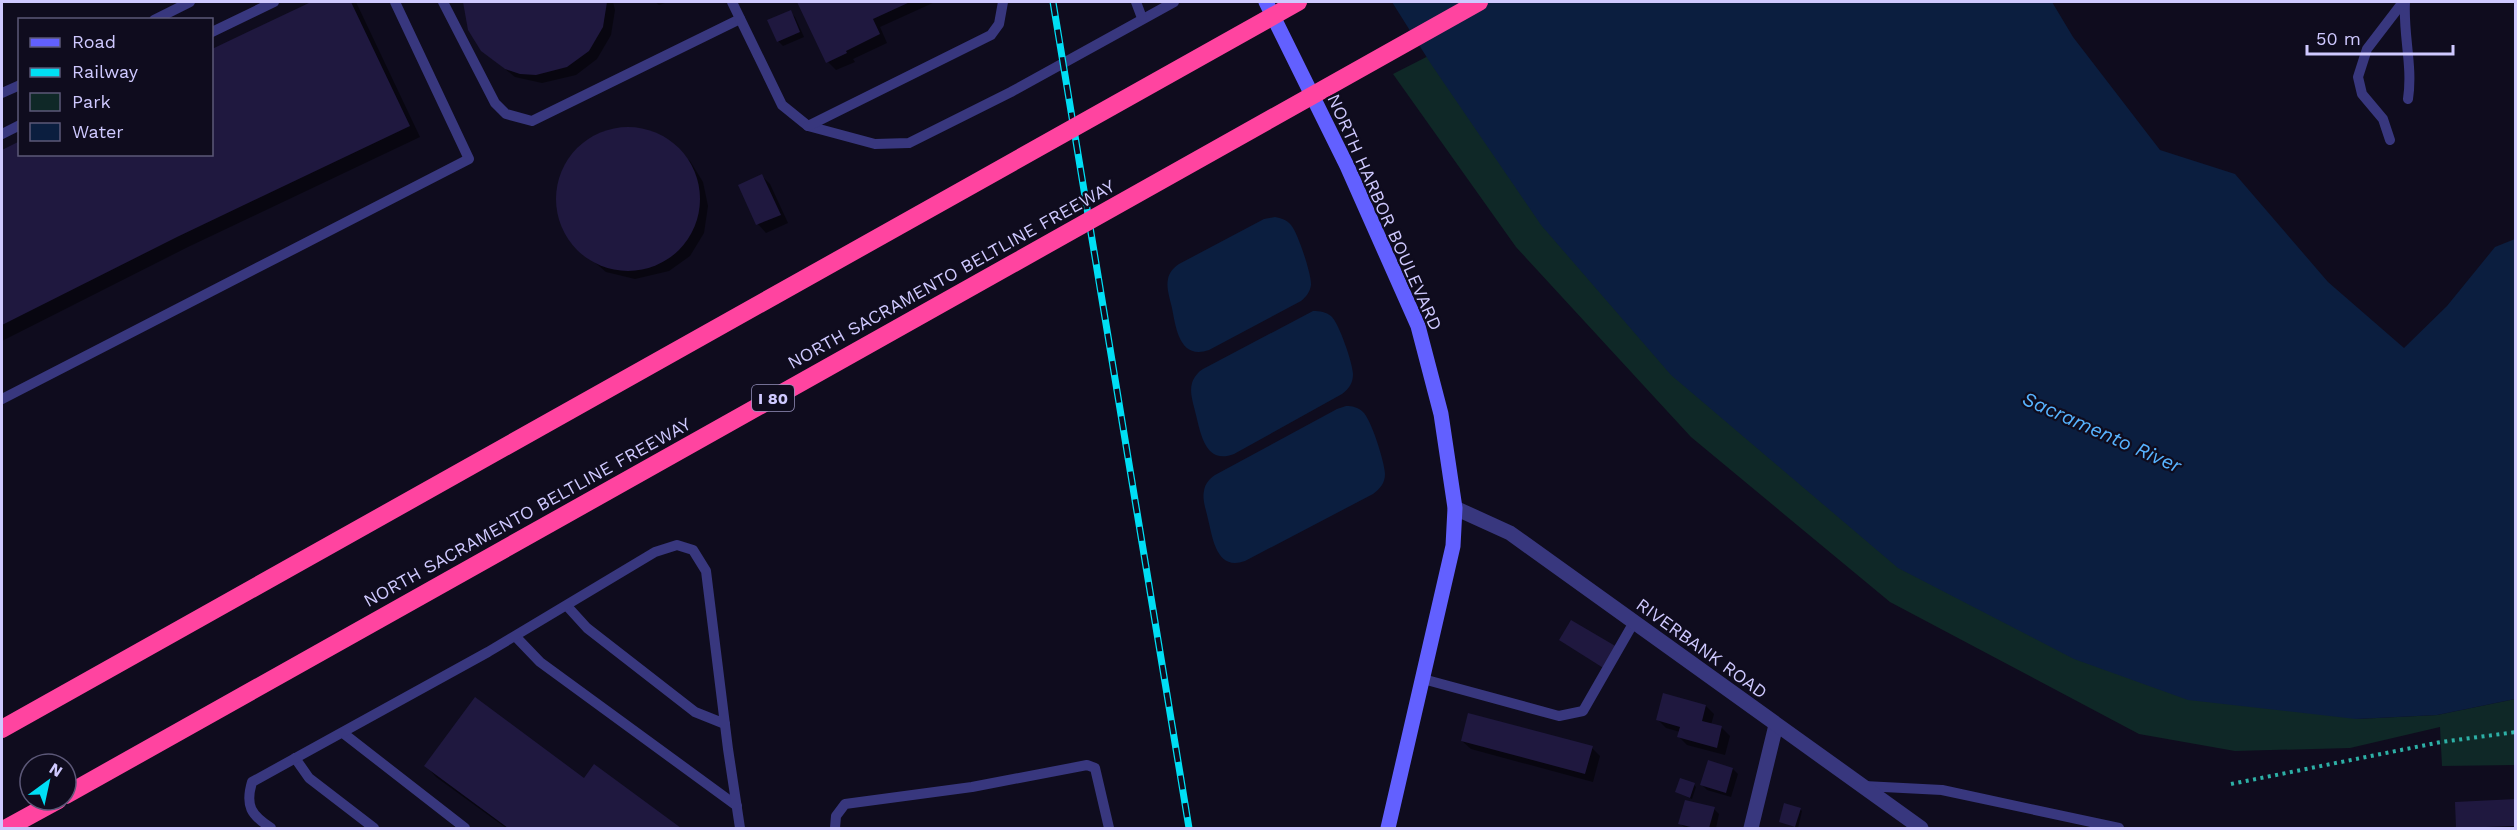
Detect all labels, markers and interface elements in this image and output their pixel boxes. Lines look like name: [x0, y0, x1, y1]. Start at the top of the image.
legend: [18, 18, 213, 156]
scale bar: [2307, 18, 2452, 56]
text: 50 m: [2316, 28, 2361, 49]
text: Road: [72, 31, 116, 52]
text: Railway: [72, 61, 139, 82]
text: Park: [72, 91, 111, 112]
street label: NORTH HARBOR BOULEVARD: [1323, 91, 1447, 333]
text: Water: [72, 121, 124, 142]
street label: NORTH SACRAMENTO BELTLINE FREEWAY: [784, 175, 1119, 373]
road number: I 80: [752, 385, 794, 411]
water label: Sacramento River: [2019, 386, 2186, 478]
street label: NORTH SACRAMENTO BELTLINE FREEWAY: [360, 413, 695, 611]
street label: RIVERBANK ROAD: [1632, 593, 1772, 703]
north arrow: [18, 752, 78, 812]
text: N: [46, 759, 66, 781]

